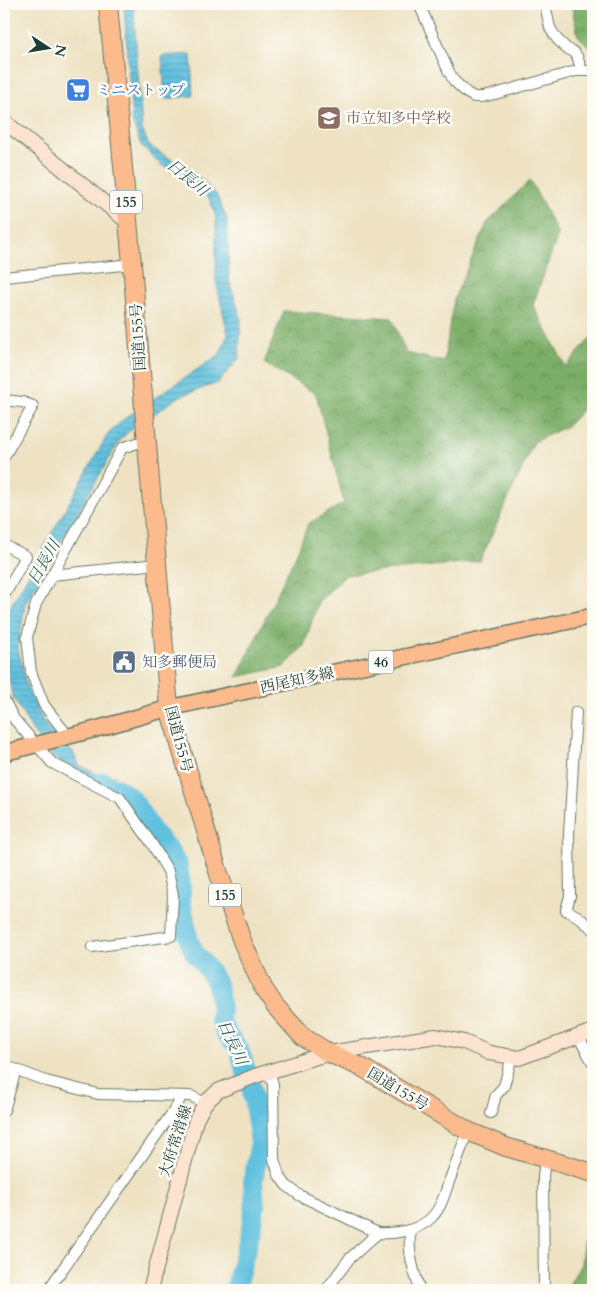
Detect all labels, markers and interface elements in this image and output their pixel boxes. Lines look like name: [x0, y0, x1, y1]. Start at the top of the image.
north arrow: [22, 22, 72, 72]
text: N: [50, 43, 71, 59]
supermarket icon: ミニストップ: [65, 77, 91, 103]
place label: ミニストップ: [96, 80, 186, 100]
school or university icon: 市立知多中学校: [316, 105, 342, 131]
place label: 市立知多中学校: [346, 108, 451, 128]
water label: 日長川: [162, 154, 214, 203]
road number: 155: [110, 190, 142, 213]
street label: 国道155号: [126, 302, 150, 372]
water label: 日長川: [22, 534, 66, 589]
public building icon: 知多郵便局: [111, 649, 137, 675]
road number: 46: [368, 650, 394, 674]
place label: 知多郵便局: [142, 652, 217, 672]
street label: 西尾知多線: [258, 662, 336, 698]
street label: 国道155号: [161, 704, 197, 774]
road number: 155: [209, 884, 241, 906]
water label: 日長川: [212, 1016, 253, 1071]
street label: 国道155号: [364, 1063, 432, 1115]
street label: 大府常滑線: [154, 1102, 196, 1180]

